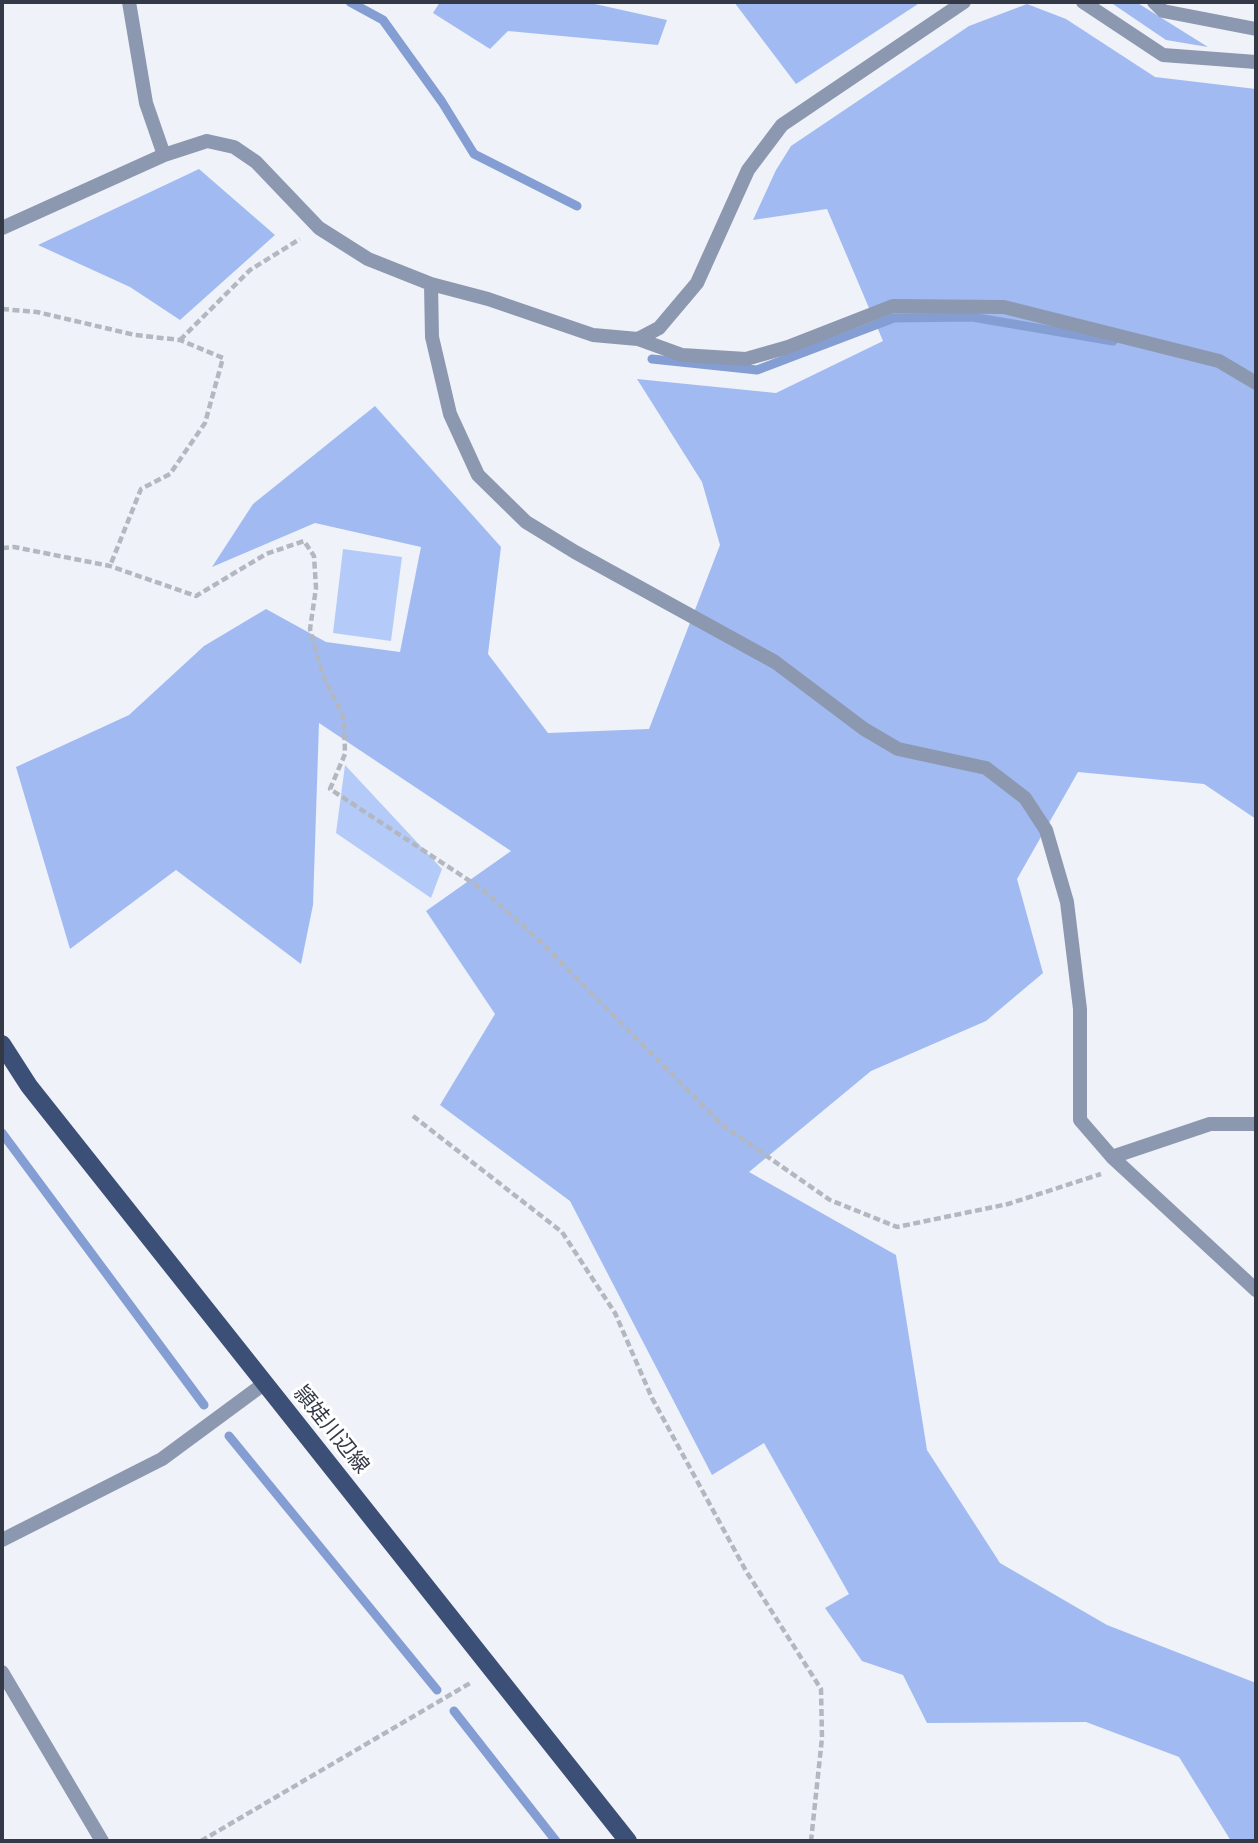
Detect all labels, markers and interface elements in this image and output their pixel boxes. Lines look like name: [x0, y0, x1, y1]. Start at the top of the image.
street label: 頴娃川辺線: [288, 1381, 374, 1479]

